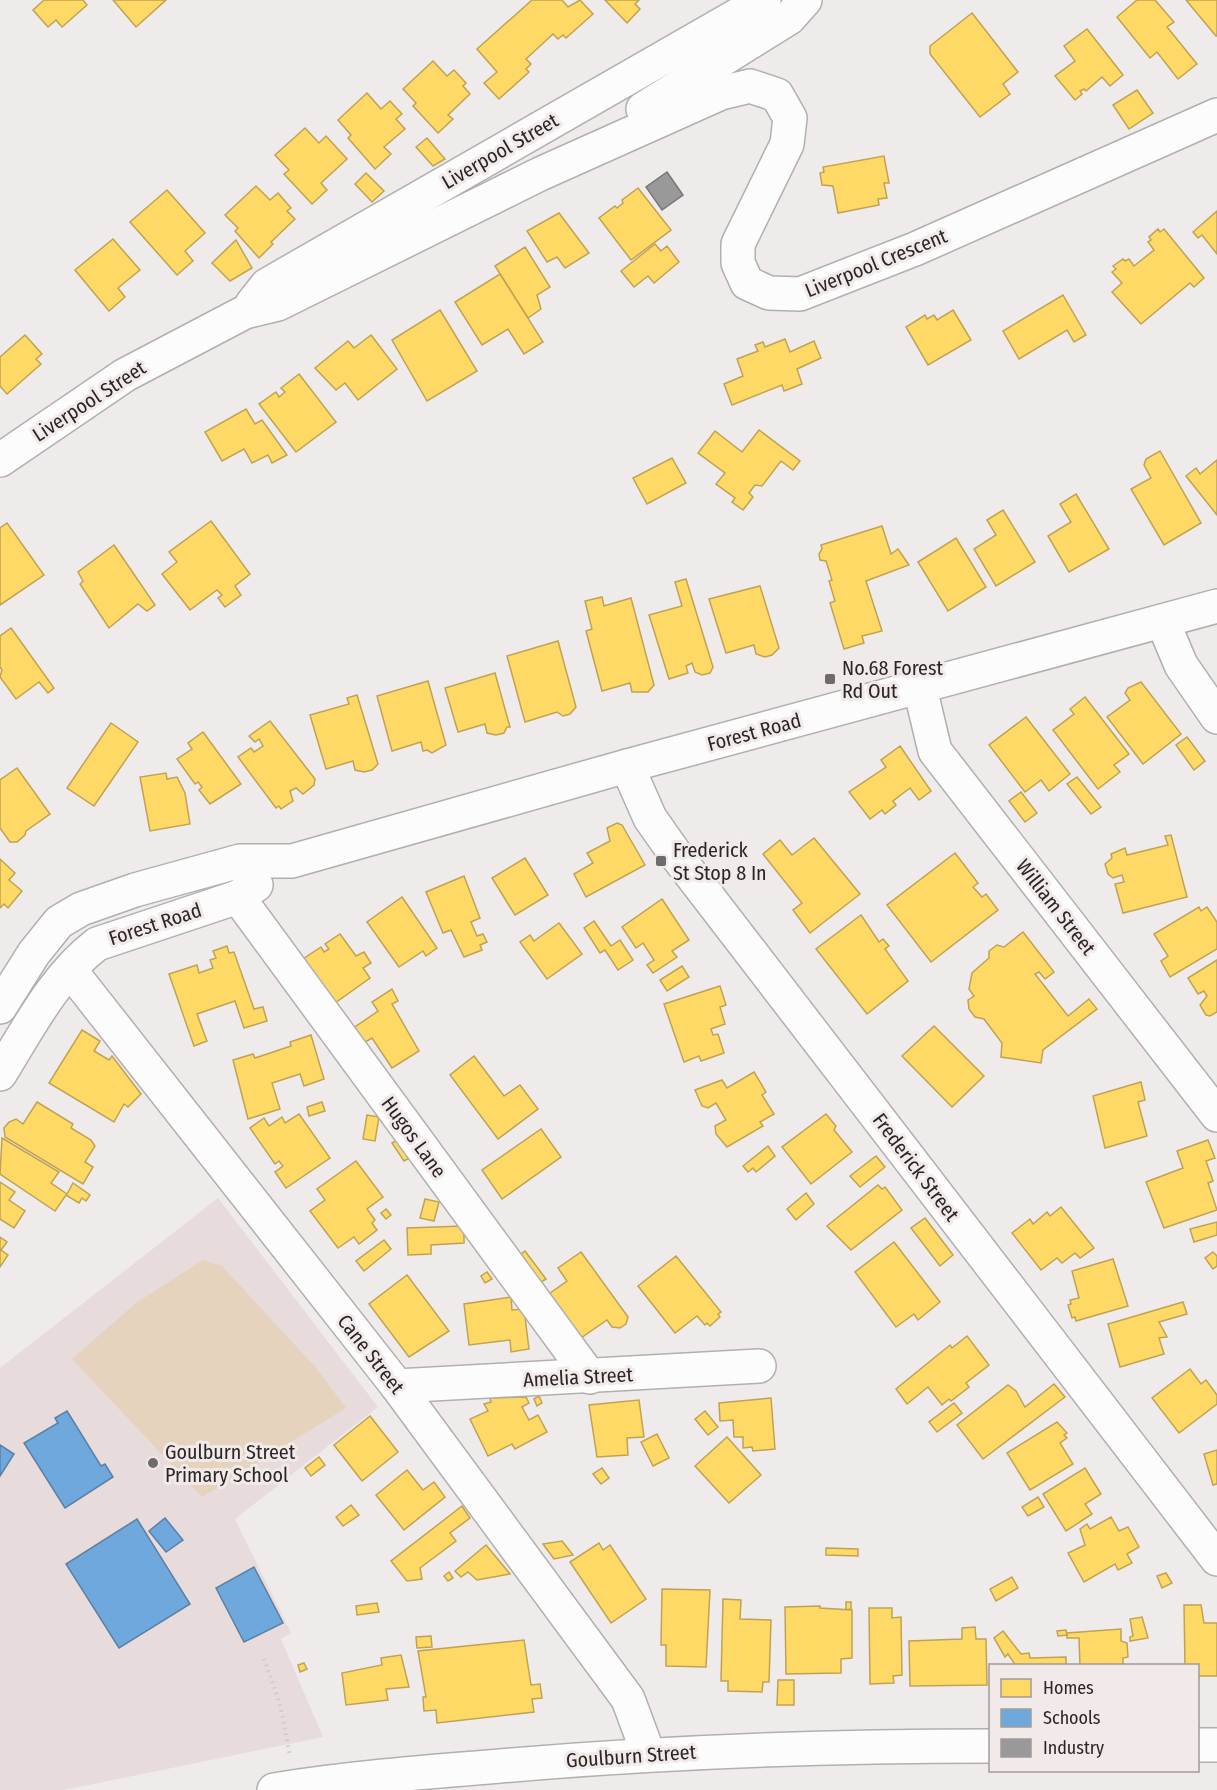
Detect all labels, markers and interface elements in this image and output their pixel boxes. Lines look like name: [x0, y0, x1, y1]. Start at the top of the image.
street label: Liverpool Street: [438, 108, 563, 194]
street label: Liverpool Crescent: [801, 223, 951, 302]
street label: Liverpool Street: [28, 355, 151, 447]
place label: No.68 Forest Rd Out: [842, 656, 944, 703]
marker: No.68 Forest Rd Out: [823, 672, 837, 686]
street label: Forest Road: [704, 708, 804, 756]
place label: Frederick St Stop 8 In: [673, 838, 767, 885]
marker: Frederick St Stop 8 In: [654, 854, 668, 868]
street label: William Street: [1011, 854, 1101, 960]
street label: Forest Road: [106, 898, 204, 950]
street label: Hugos Lane: [377, 1092, 451, 1182]
street label: Frederick Street: [868, 1108, 965, 1226]
street label: Cane Street: [333, 1310, 410, 1399]
street label: Amelia Street: [523, 1362, 634, 1392]
place label: Goulburn Street Primary School: [165, 1440, 296, 1487]
marker: Goulburn Street Primary School: [146, 1456, 160, 1470]
legend: [989, 1664, 1199, 1772]
text: Homes: [1043, 1677, 1094, 1699]
text: Schools: [1043, 1707, 1101, 1729]
text: Industry: [1043, 1737, 1104, 1759]
street label: Goulburn Street: [565, 1739, 697, 1773]

